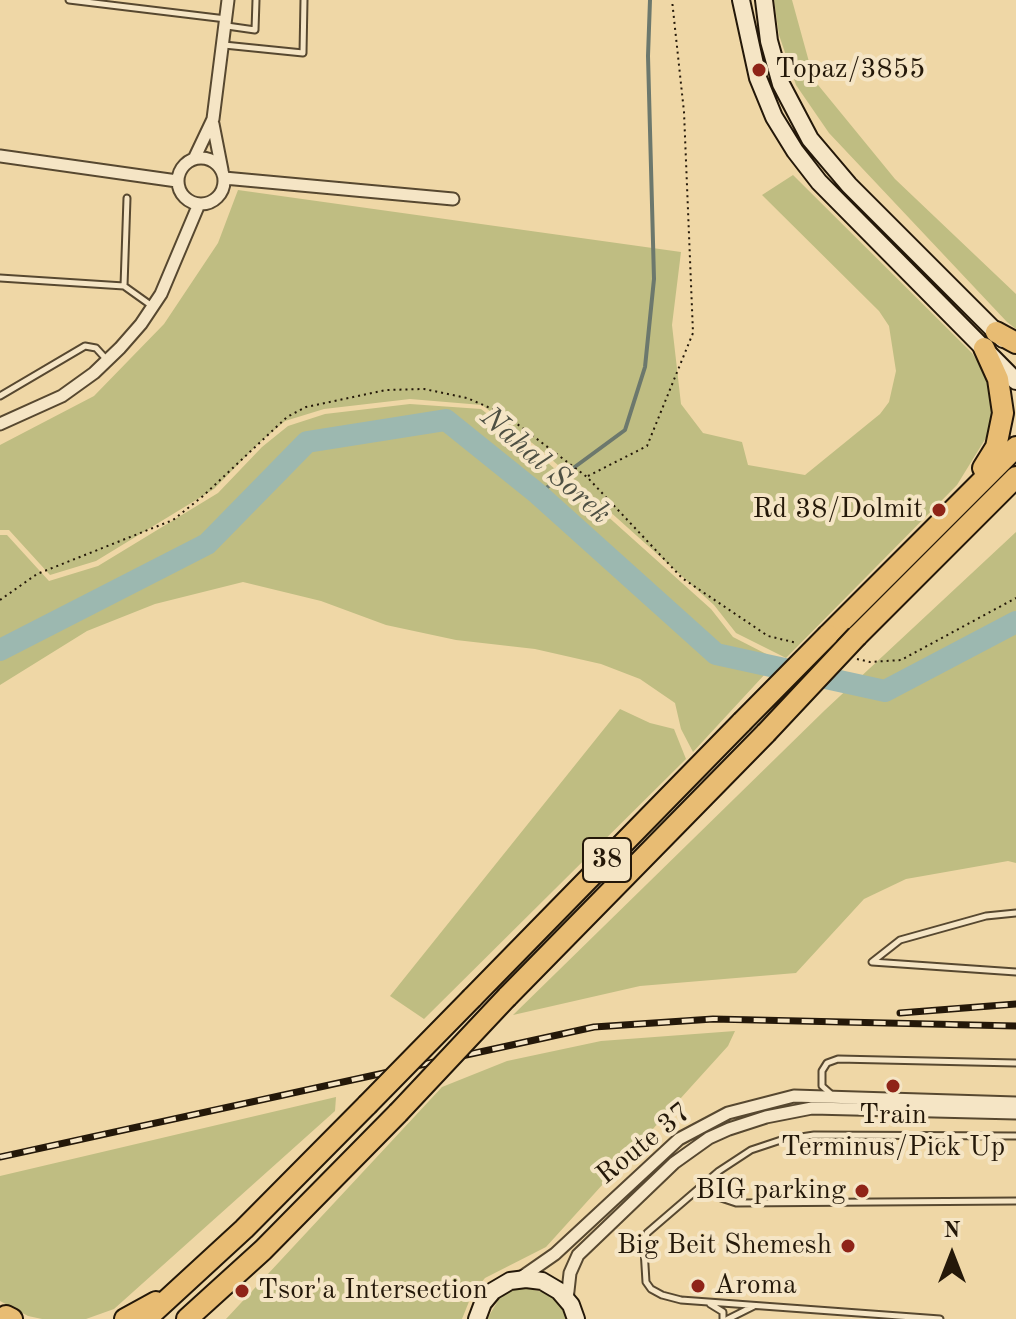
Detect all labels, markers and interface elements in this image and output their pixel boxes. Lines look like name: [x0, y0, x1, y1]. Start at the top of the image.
place label: Topaz/3855: [775, 53, 925, 87]
marker: Topaz/3855: [750, 61, 768, 79]
water label: Nahal Sorek: [473, 400, 617, 532]
place label: Rd 38/Dolmit: [753, 493, 923, 527]
marker: Rd 38/Dolmit: [930, 501, 948, 519]
road number: 38: [583, 838, 631, 882]
marker: Train Terminus/Pick Up: [884, 1077, 902, 1095]
street label: Route 37: [590, 1096, 698, 1192]
place label: Train Terminus/Pick Up: [781, 1099, 1005, 1165]
place label: BIG parking: [695, 1174, 846, 1208]
marker: BIG parking: [853, 1182, 871, 1200]
north arrow: [912, 1215, 992, 1295]
text: N: [944, 1220, 960, 1242]
place label: Big Beit Shemesh: [617, 1229, 832, 1263]
marker: Big Beit Shemesh: [839, 1237, 857, 1255]
place label: Aroma: [714, 1269, 797, 1303]
place label: Tsor'a Intersection: [258, 1274, 488, 1308]
marker: Aroma: [689, 1277, 707, 1295]
marker: Tsor'a Intersection: [233, 1282, 251, 1300]

